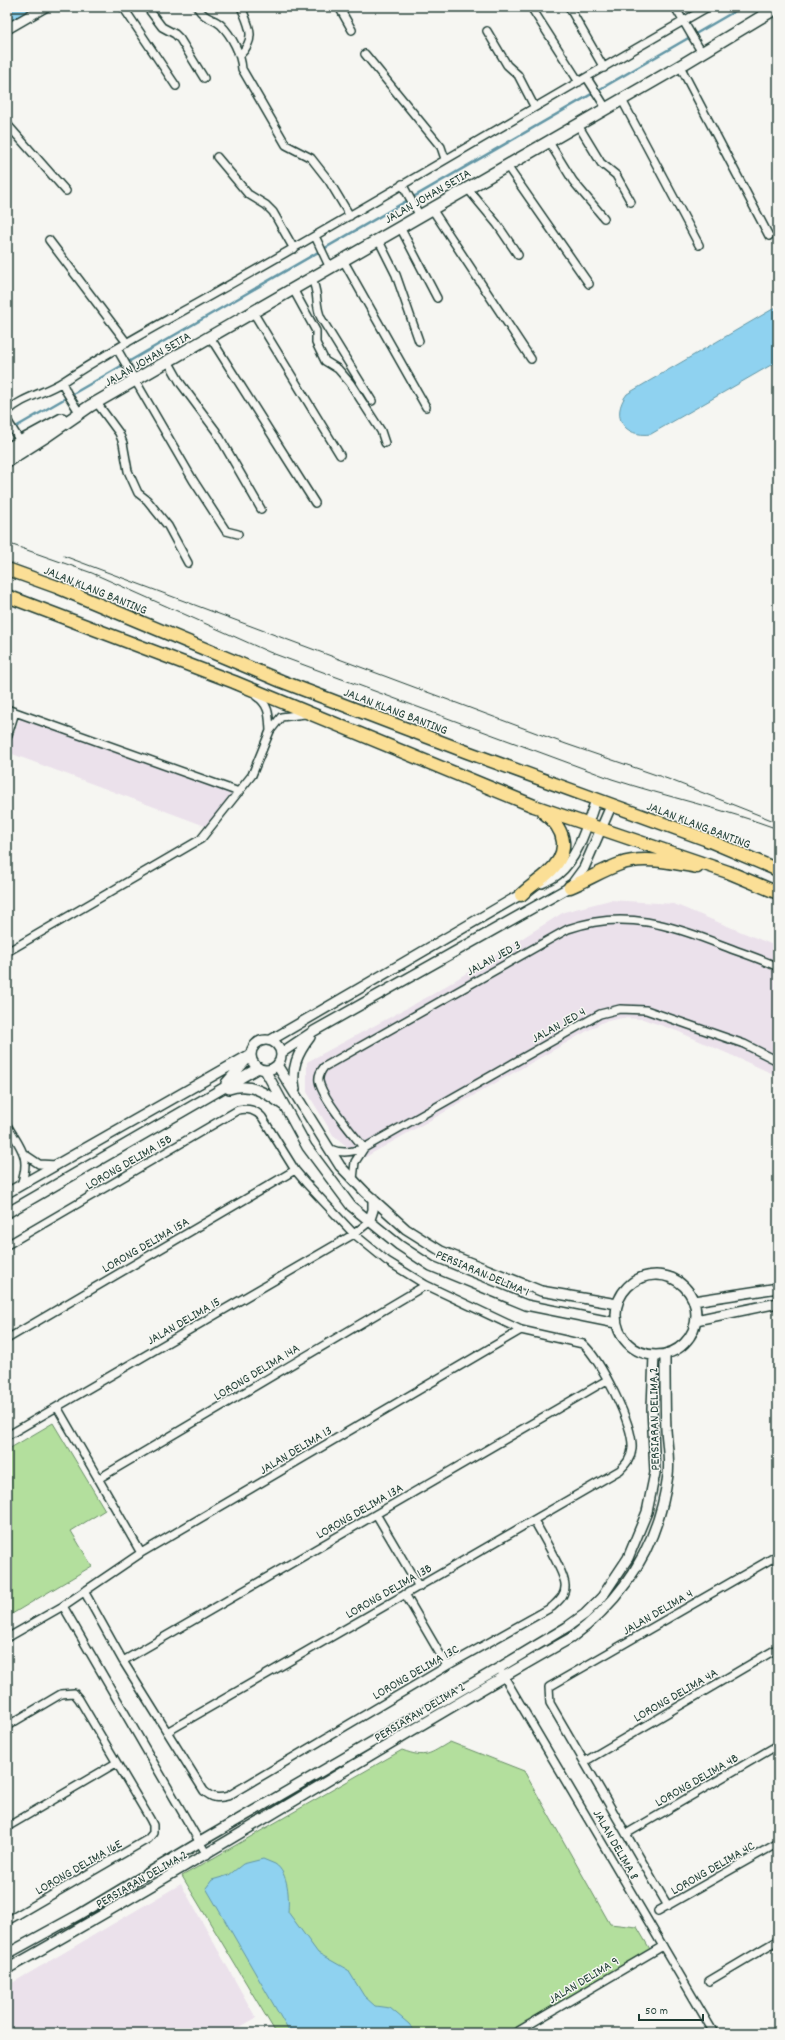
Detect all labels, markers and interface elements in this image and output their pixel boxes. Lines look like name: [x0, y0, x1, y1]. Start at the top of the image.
street label: JALAN JOHAN SETIA: [382, 165, 475, 230]
street label: JALAN JOHAN SETIA: [102, 328, 195, 393]
street label: JALAN KLANG BANTING: [41, 562, 150, 621]
street label: JALAN KLANG BANTING: [340, 684, 450, 741]
street label: JALAN KLANG BANTING: [643, 798, 753, 855]
street label: JALAN JED 3: [463, 936, 525, 982]
street label: JALAN JED 4: [529, 1003, 590, 1049]
street label: LORONG DELIMA 15B: [82, 1131, 176, 1196]
street label: LORONG DELIMA 15A: [99, 1213, 194, 1279]
street label: PERSIARAN DELIMA 1: [432, 1246, 532, 1303]
street label: JALAN DELIMA 15: [144, 1293, 225, 1351]
street label: LORONG DELIMA 14A: [211, 1340, 304, 1406]
street label: PERSIARAN DELIMA 2: [645, 1367, 666, 1471]
street label: JALAN DELIMA 13: [256, 1422, 336, 1480]
street label: LORONG DELIMA 13A: [313, 1479, 407, 1545]
street label: LORONG DELIMA 13B: [343, 1560, 436, 1625]
street label: JALAN DELIMA 4: [619, 1585, 697, 1641]
street label: LORONG DELIMA 13C: [369, 1640, 464, 1706]
street label: LORONG DELIMA 4A: [630, 1664, 722, 1728]
street label: PERSIARAN DELIMA 2: [371, 1678, 469, 1748]
street label: LORONG DELIMA 4B: [652, 1750, 743, 1813]
street label: JALAN DELIMA 8: [587, 1807, 643, 1884]
street label: LORONG DELIMA 16E: [32, 1836, 126, 1901]
street label: LORONG DELIMA 4C: [668, 1837, 759, 1901]
street label: PERSIARAN DELIMA 2: [93, 1846, 192, 1914]
street label: JALAN DELIMA 9: [545, 1953, 623, 2010]
scale bar: [639, 1996, 703, 2022]
text: 50 m: [645, 2003, 668, 2020]

